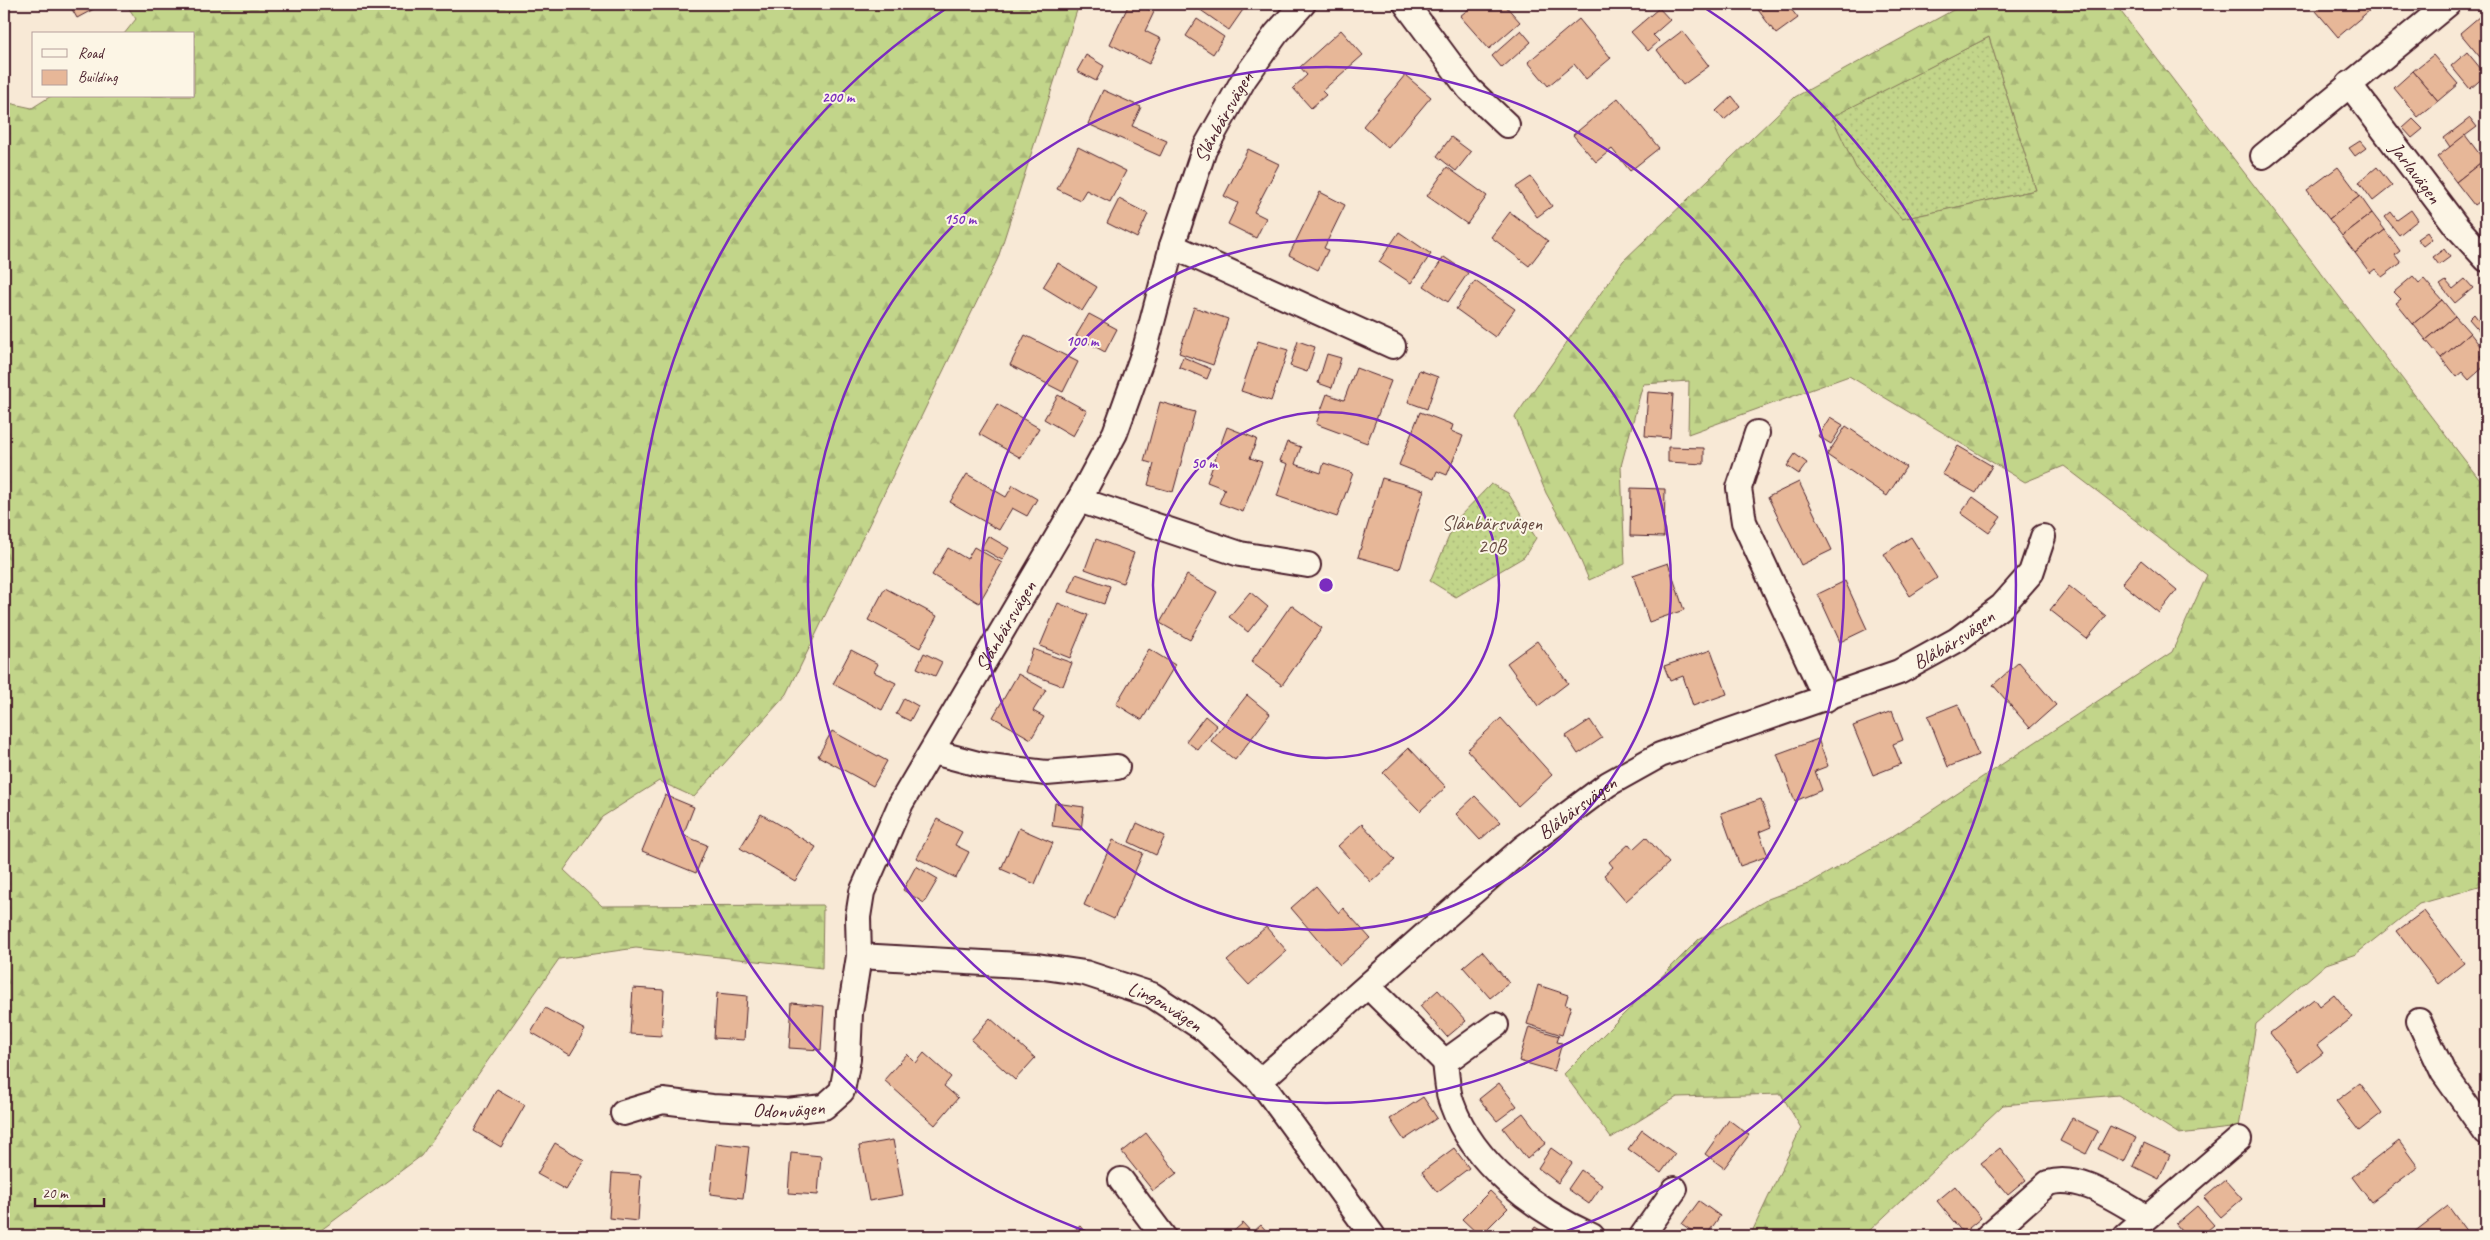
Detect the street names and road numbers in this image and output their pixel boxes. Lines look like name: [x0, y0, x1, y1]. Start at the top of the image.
street label: Slånbärsvägen: [1188, 65, 1259, 165]
street label: Jarlavägen: [2384, 136, 2448, 209]
street label: Slånbärsvägen: [969, 575, 1042, 675]
street label: Blåbärsvägen: [1908, 603, 2000, 674]
street label: Blåbärsvägen: [1533, 769, 1621, 845]
street label: Lingonvägen: [1125, 975, 1208, 1038]
street label: Odonvägen: [752, 1094, 827, 1124]

